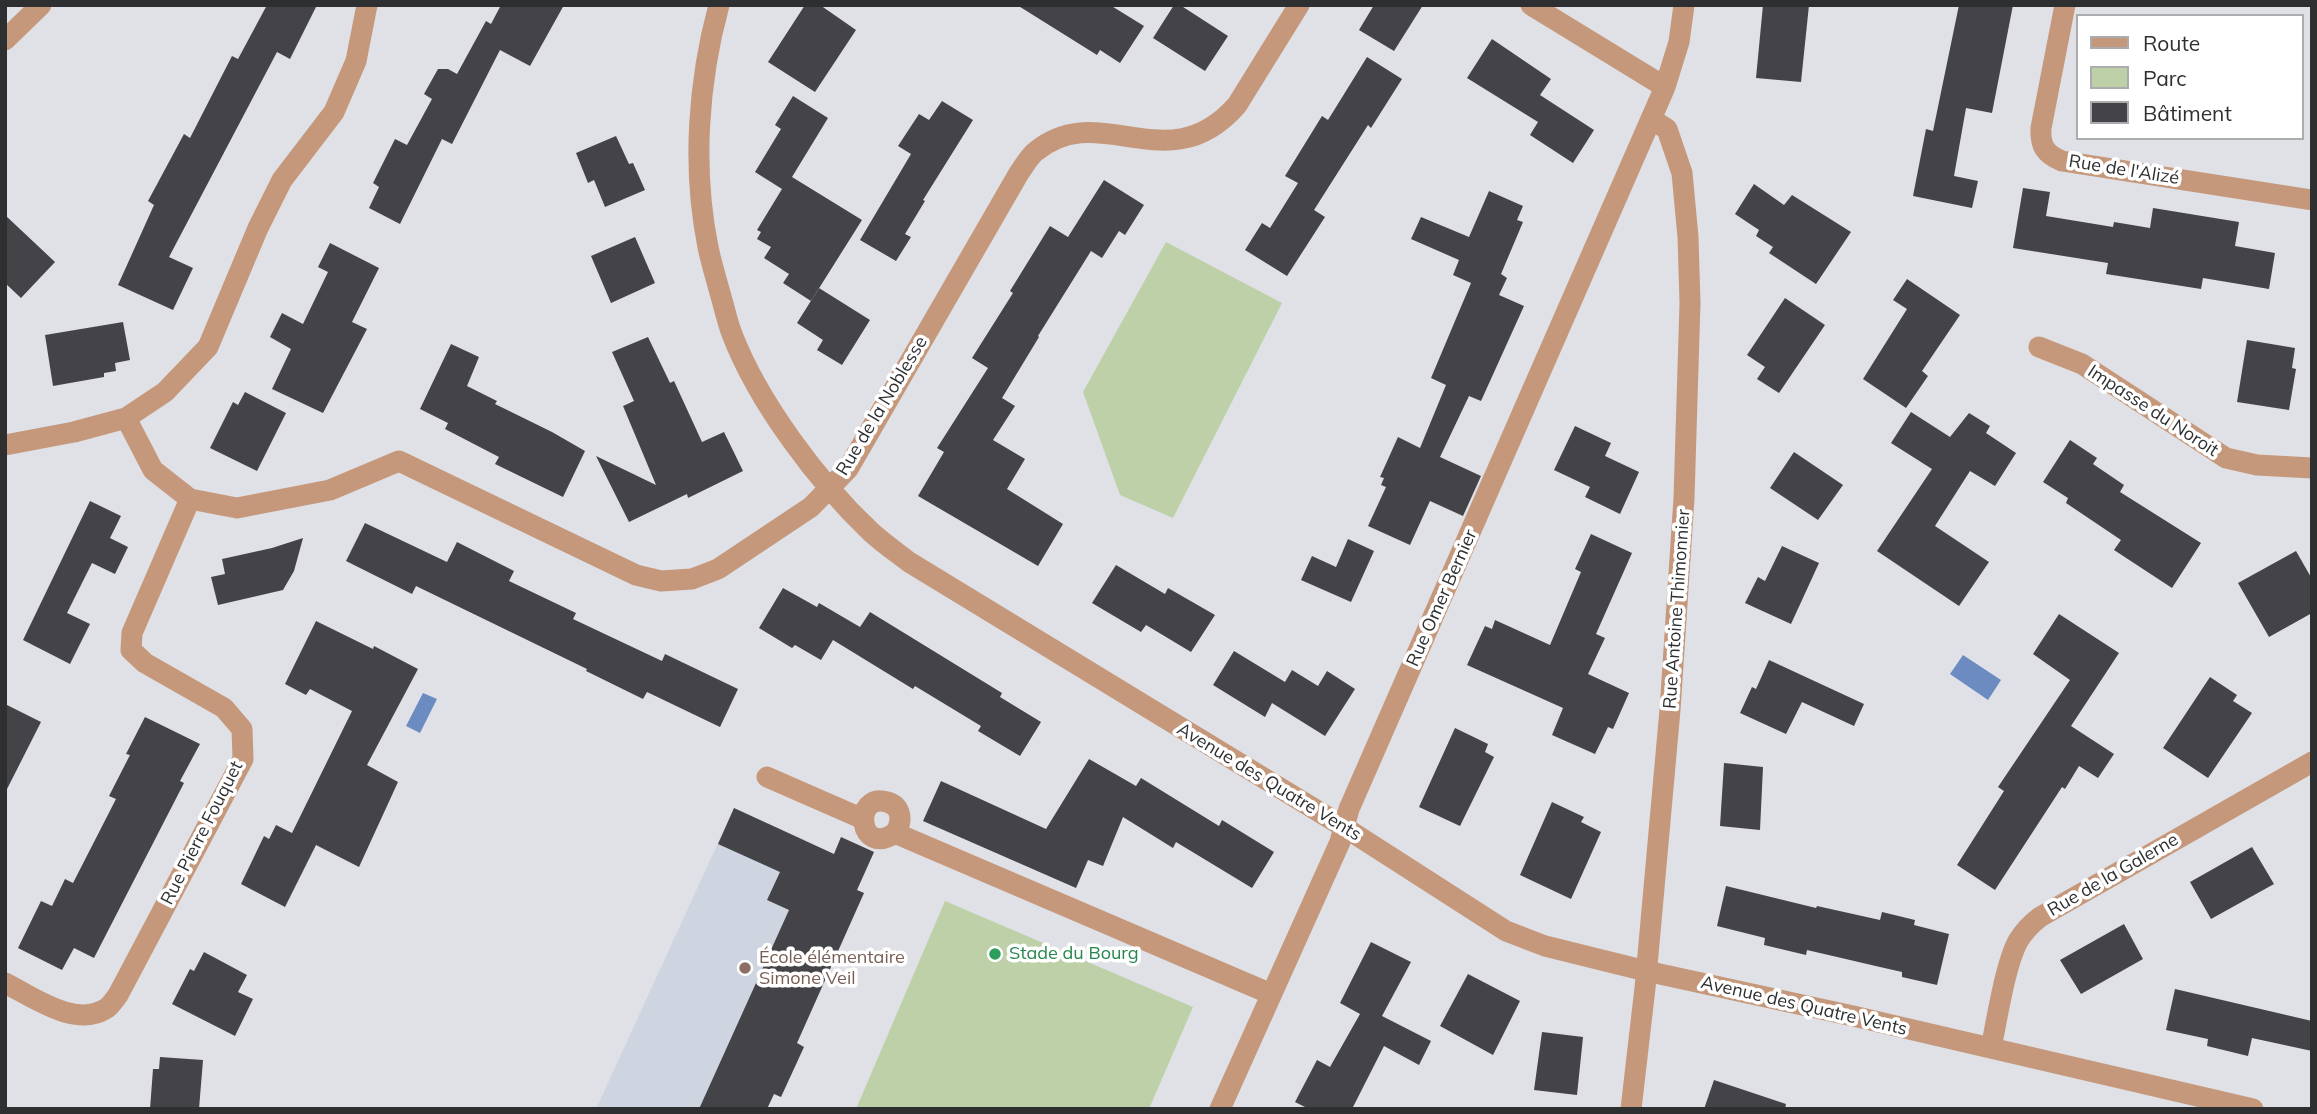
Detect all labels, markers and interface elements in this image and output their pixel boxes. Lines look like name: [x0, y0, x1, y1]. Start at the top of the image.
legend: [2076, 14, 2303, 140]
text: Route: [2143, 30, 2200, 56]
text: Parc: [2143, 65, 2187, 91]
text: Bâtiment: [2143, 100, 2232, 126]
street label: Rue de l'Alizé: [2067, 151, 2181, 189]
street label: Rue de la Noblesse: [832, 332, 932, 480]
street label: Impasse du Noroit: [2084, 361, 2222, 461]
street label: Rue Antoine Thimonnier: [1659, 508, 1695, 710]
street label: Rue Omer Bernier: [1402, 526, 1482, 670]
street label: Avenue des Quatre Vents: [1173, 718, 1365, 846]
street label: Rue Pierre Fouquet: [156, 758, 248, 908]
street label: Rue de la Galerne: [2044, 829, 2182, 921]
place label: Stade du Bourg: [1009, 943, 1139, 965]
marker: Stade du Bourg: [987, 946, 1003, 962]
place label: École élémentaire Simone Veil: [759, 947, 905, 990]
marker: École élémentaire Simone Veil: [737, 960, 753, 976]
street label: Avenue des Quatre Vents: [1699, 972, 1909, 1040]

